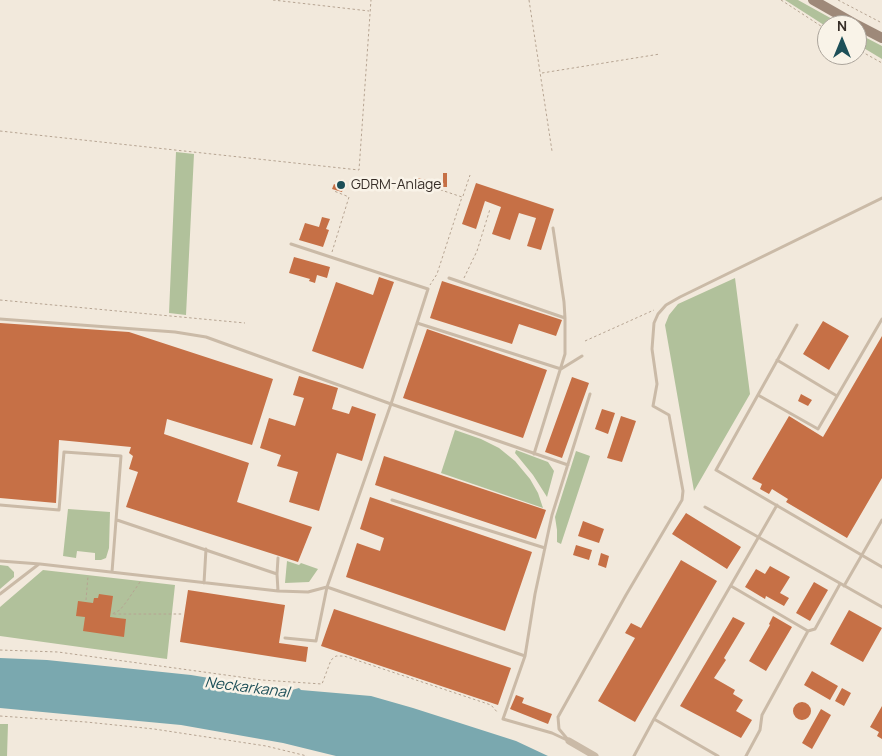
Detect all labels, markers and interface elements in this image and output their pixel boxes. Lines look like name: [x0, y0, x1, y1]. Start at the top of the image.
north arrow: [817, 15, 867, 65]
text: N: [837, 16, 847, 35]
place label: GDRM-Anlage: [351, 177, 441, 193]
marker: GDRM-Anlage: [335, 179, 347, 191]
water label: Neckarkanal: [204, 674, 290, 702]

